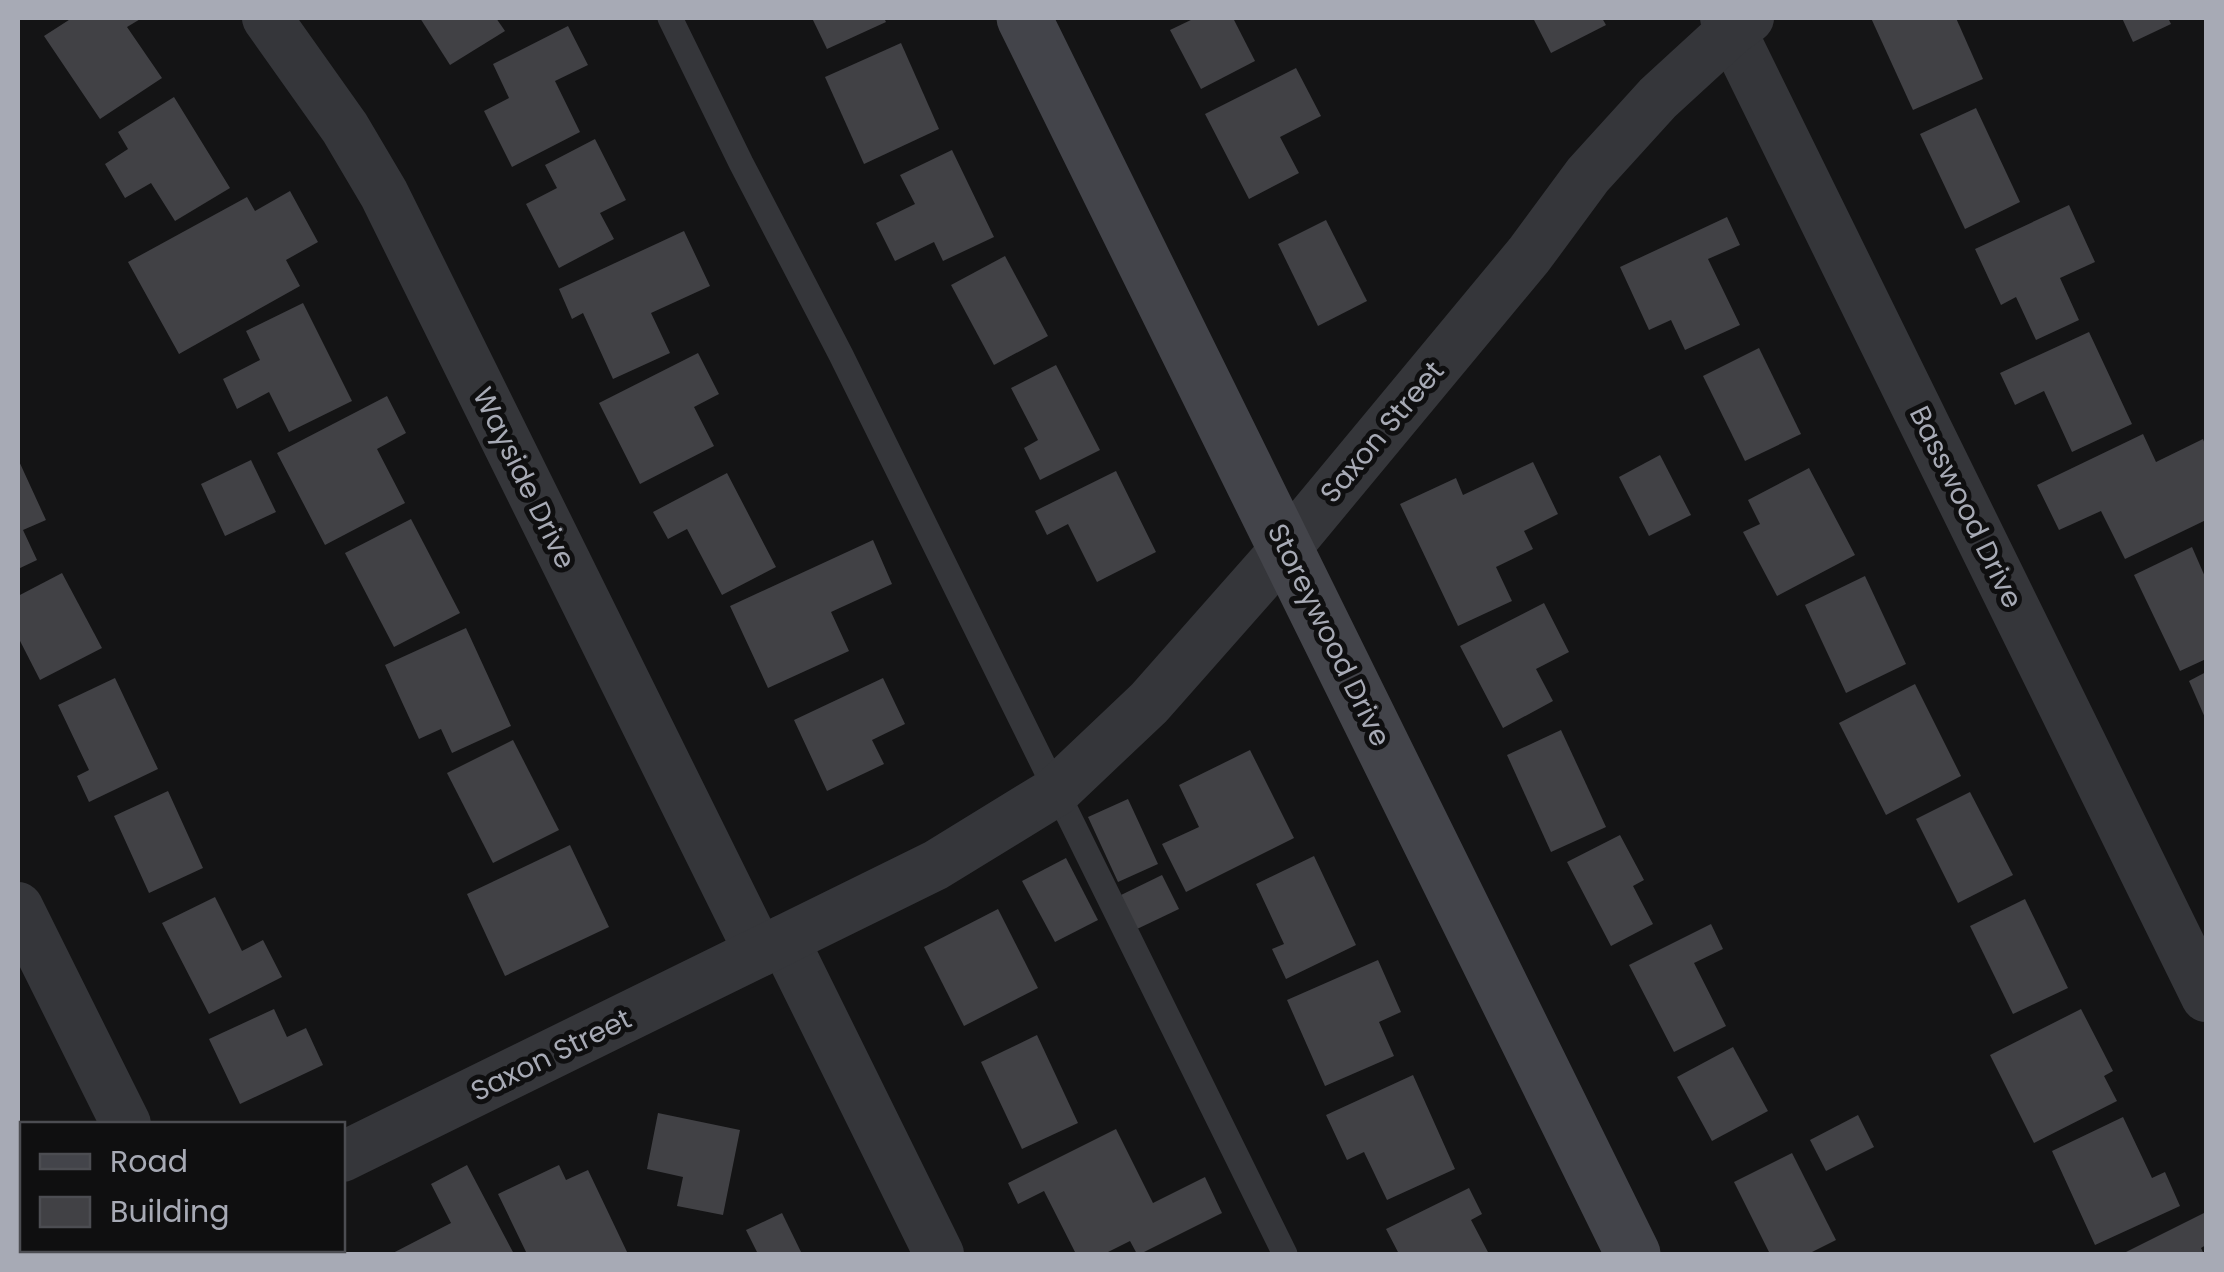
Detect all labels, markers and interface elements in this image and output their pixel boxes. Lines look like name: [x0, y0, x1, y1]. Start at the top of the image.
street label: Saxon Street: [1311, 353, 1453, 511]
street label: Wayside Drive: [463, 381, 585, 575]
street label: Basswood Drive: [1900, 399, 2032, 615]
street label: Storeywood Drive: [1258, 517, 1400, 753]
street label: Saxon Street: [464, 999, 638, 1111]
legend: [20, 1122, 345, 1252]
text: Road: [110, 1140, 188, 1183]
text: Building: [110, 1190, 230, 1233]

